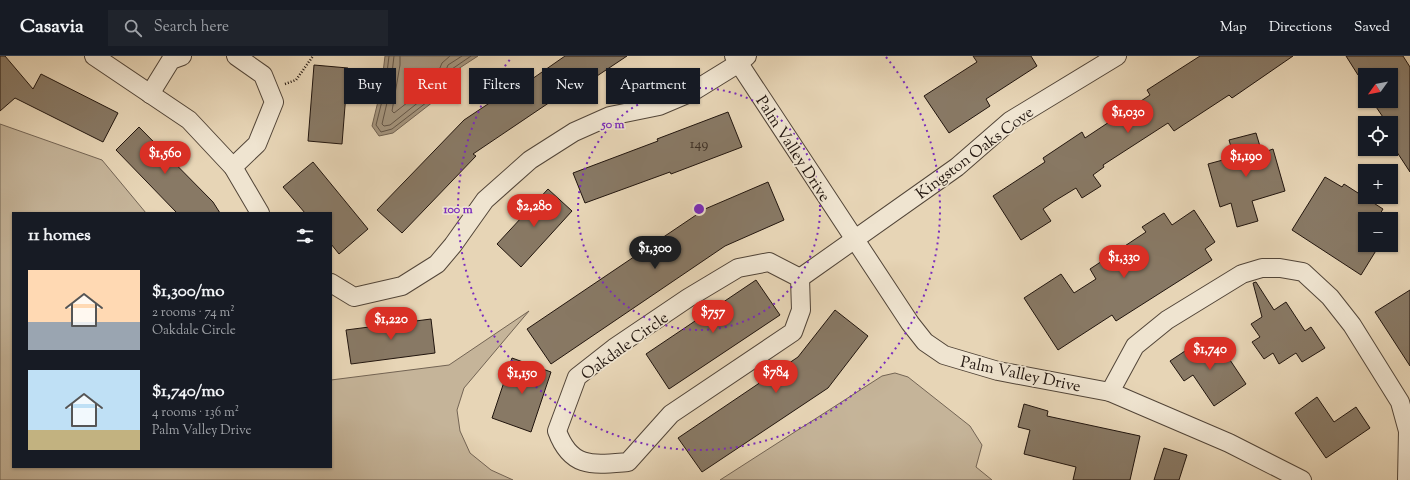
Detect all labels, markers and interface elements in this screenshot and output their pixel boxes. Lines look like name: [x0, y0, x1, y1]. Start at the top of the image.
search box: [108, 10, 388, 46]
text: Casavia: [20, 14, 84, 41]
icon: search: [122, 17, 144, 39]
text: Search here: [154, 17, 229, 38]
text: Map: [1220, 18, 1247, 38]
text: Directions: [1269, 18, 1332, 38]
text: Saved: [1354, 18, 1390, 38]
chip: Buy: [344, 68, 396, 104]
chip: Rent: [404, 68, 461, 104]
chip: Filters: [469, 68, 534, 104]
chip: New: [542, 68, 598, 104]
chip: Apartment: [606, 68, 700, 104]
north arrow: [1358, 68, 1398, 108]
map controls: [1358, 68, 1398, 252]
street label: Palm Valley Drive: [749, 92, 835, 207]
pin: $1,030: [1095, 100, 1161, 134]
street label: Kingston Oaks Cove: [912, 102, 1039, 206]
text: $1,030: [1111, 104, 1145, 122]
text: 50 m: [601, 116, 625, 134]
button: locate: [1358, 116, 1398, 156]
house number: 149: [690, 135, 708, 155]
pin: $1,560: [132, 141, 198, 175]
pin: $1,190: [1213, 144, 1279, 178]
text: $1,560: [149, 145, 181, 163]
text: $1,190: [1230, 148, 1262, 166]
button: +: [1358, 164, 1398, 204]
pin: $2,280: [501, 194, 567, 228]
text: $2,280: [516, 198, 552, 216]
text: 100 m: [442, 201, 473, 219]
centre of rings: [692, 202, 706, 216]
button: −: [1358, 212, 1398, 252]
text: 11 homes: [28, 224, 91, 248]
icon: filters: [294, 225, 316, 247]
pin: $1,300: [622, 236, 688, 270]
text: $1,300: [638, 240, 672, 258]
pin: $1,330: [1091, 245, 1157, 279]
text: $1,330: [1108, 249, 1140, 267]
text: $1,300/mo: [152, 280, 225, 304]
icon: home: [60, 286, 108, 334]
pin: $757: [689, 300, 737, 334]
text: 2 rooms · 74 m²: [152, 304, 235, 322]
text: $757: [701, 304, 725, 322]
pin: $1,220: [358, 307, 424, 341]
street label: Oakdale Circle: [577, 307, 674, 387]
text: $1,220: [374, 311, 408, 329]
text: Oakdale Circle: [152, 322, 236, 340]
pin: $1,740: [1177, 337, 1243, 371]
text: $1,740: [1193, 341, 1227, 359]
street label: Palm Valley Drive: [958, 351, 1083, 399]
pin: $784: [752, 360, 800, 394]
pin: $1,150: [489, 361, 555, 395]
text: $784: [763, 364, 789, 382]
text: $1,150: [507, 365, 537, 383]
text: $1,740/mo: [152, 380, 225, 404]
icon: home: [60, 386, 108, 434]
text: 4 rooms · 136 m²: [152, 404, 239, 422]
text: Palm Valley Drive: [152, 422, 252, 440]

